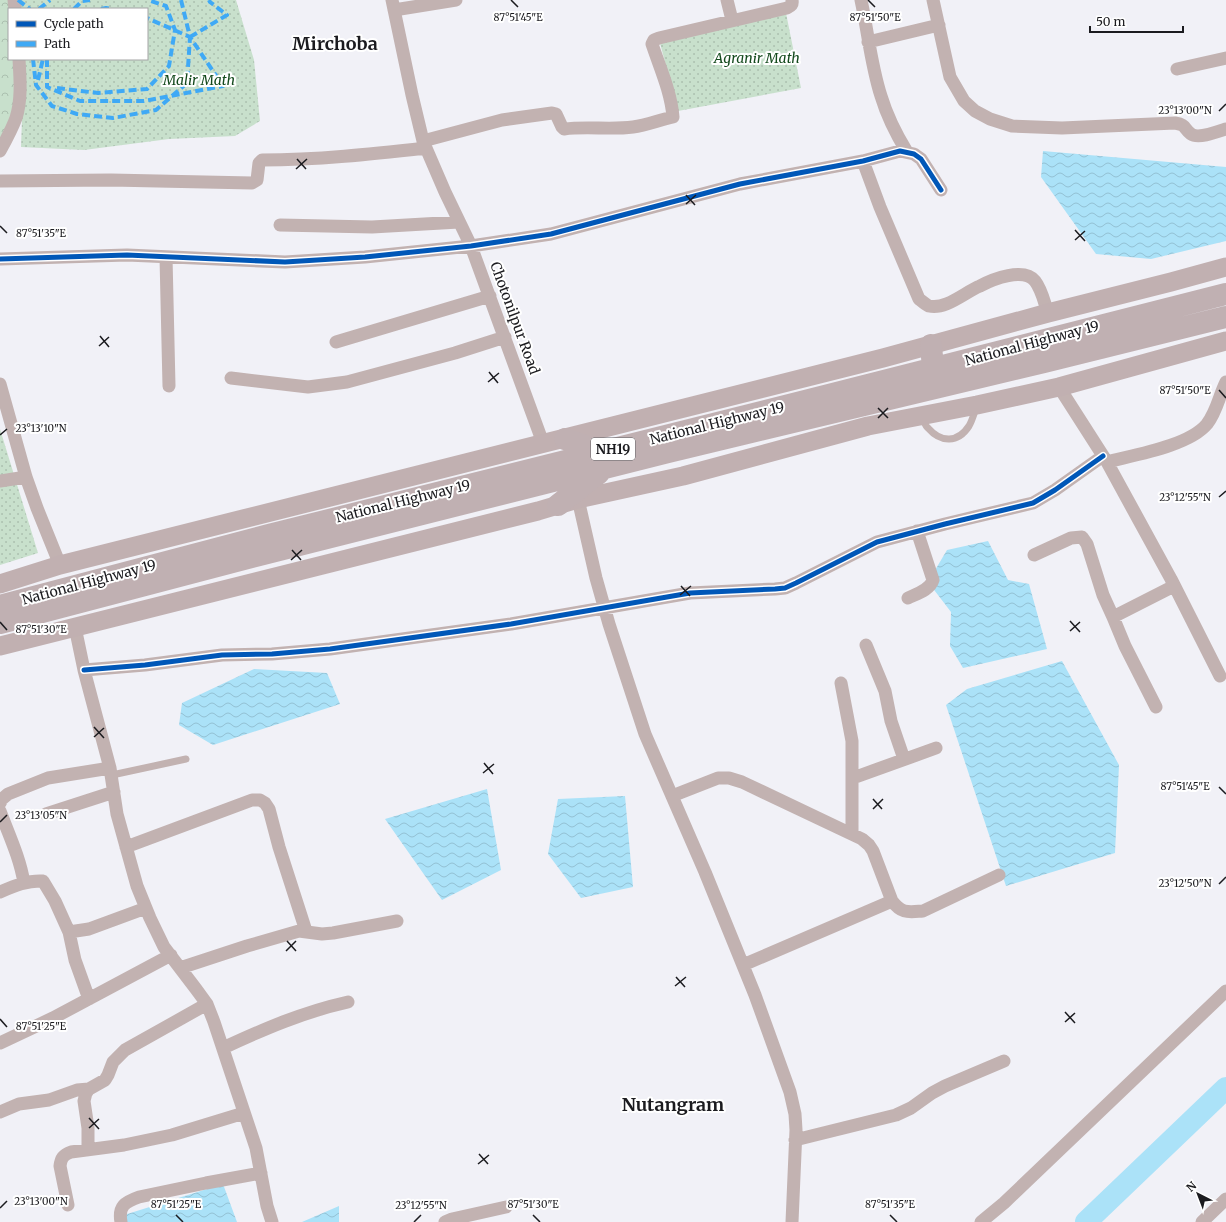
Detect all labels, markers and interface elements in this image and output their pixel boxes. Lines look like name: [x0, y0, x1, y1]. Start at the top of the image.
legend: [8, 8, 148, 60]
scale bar: [1090, 8, 1183, 34]
text: 87°51'45"E: [494, 11, 543, 24]
text: 87°51'50"E: [850, 11, 901, 24]
text: 50 m: [1096, 14, 1125, 29]
text: Cycle path: [44, 16, 104, 31]
district label: Mirchoba: [292, 32, 378, 55]
text: Path: [44, 36, 70, 51]
park label: Agranir Math: [713, 49, 800, 67]
park label: Malir Math: [162, 71, 235, 89]
text: 23°13'00"N: [1158, 104, 1212, 117]
text: 87°51'35"E: [16, 227, 67, 240]
street label: Chotonilpur Road: [486, 259, 544, 377]
street label: National Highway 19: [963, 316, 1101, 370]
text: 87°51'50"E: [1160, 384, 1211, 397]
street label: National Highway 19: [648, 398, 786, 448]
text: 23°13'10"N: [15, 422, 67, 435]
road number: NH19: [591, 438, 635, 460]
street label: National Highway 19: [334, 476, 472, 526]
text: 23°12'55"N: [1159, 491, 1211, 504]
street label: National Highway 19: [20, 555, 158, 609]
text: 87°51'30"E: [15, 623, 67, 636]
text: 87°51'45"E: [1161, 780, 1210, 793]
text: 23°13'05"N: [15, 809, 67, 822]
text: 23°12'50"N: [1159, 877, 1212, 890]
text: 87°51'25"E: [16, 1020, 67, 1033]
district label: Nutangram: [622, 1093, 724, 1116]
north arrow: [1178, 1174, 1218, 1214]
text: N: [1183, 1178, 1199, 1195]
text: 23°13'00"N: [14, 1195, 68, 1208]
text: 87°51'25"E: [151, 1198, 202, 1211]
text: 87°51'30"E: [507, 1198, 559, 1211]
text: 87°51'35"E: [865, 1198, 916, 1211]
text: 23°12'55"N: [395, 1199, 447, 1212]

